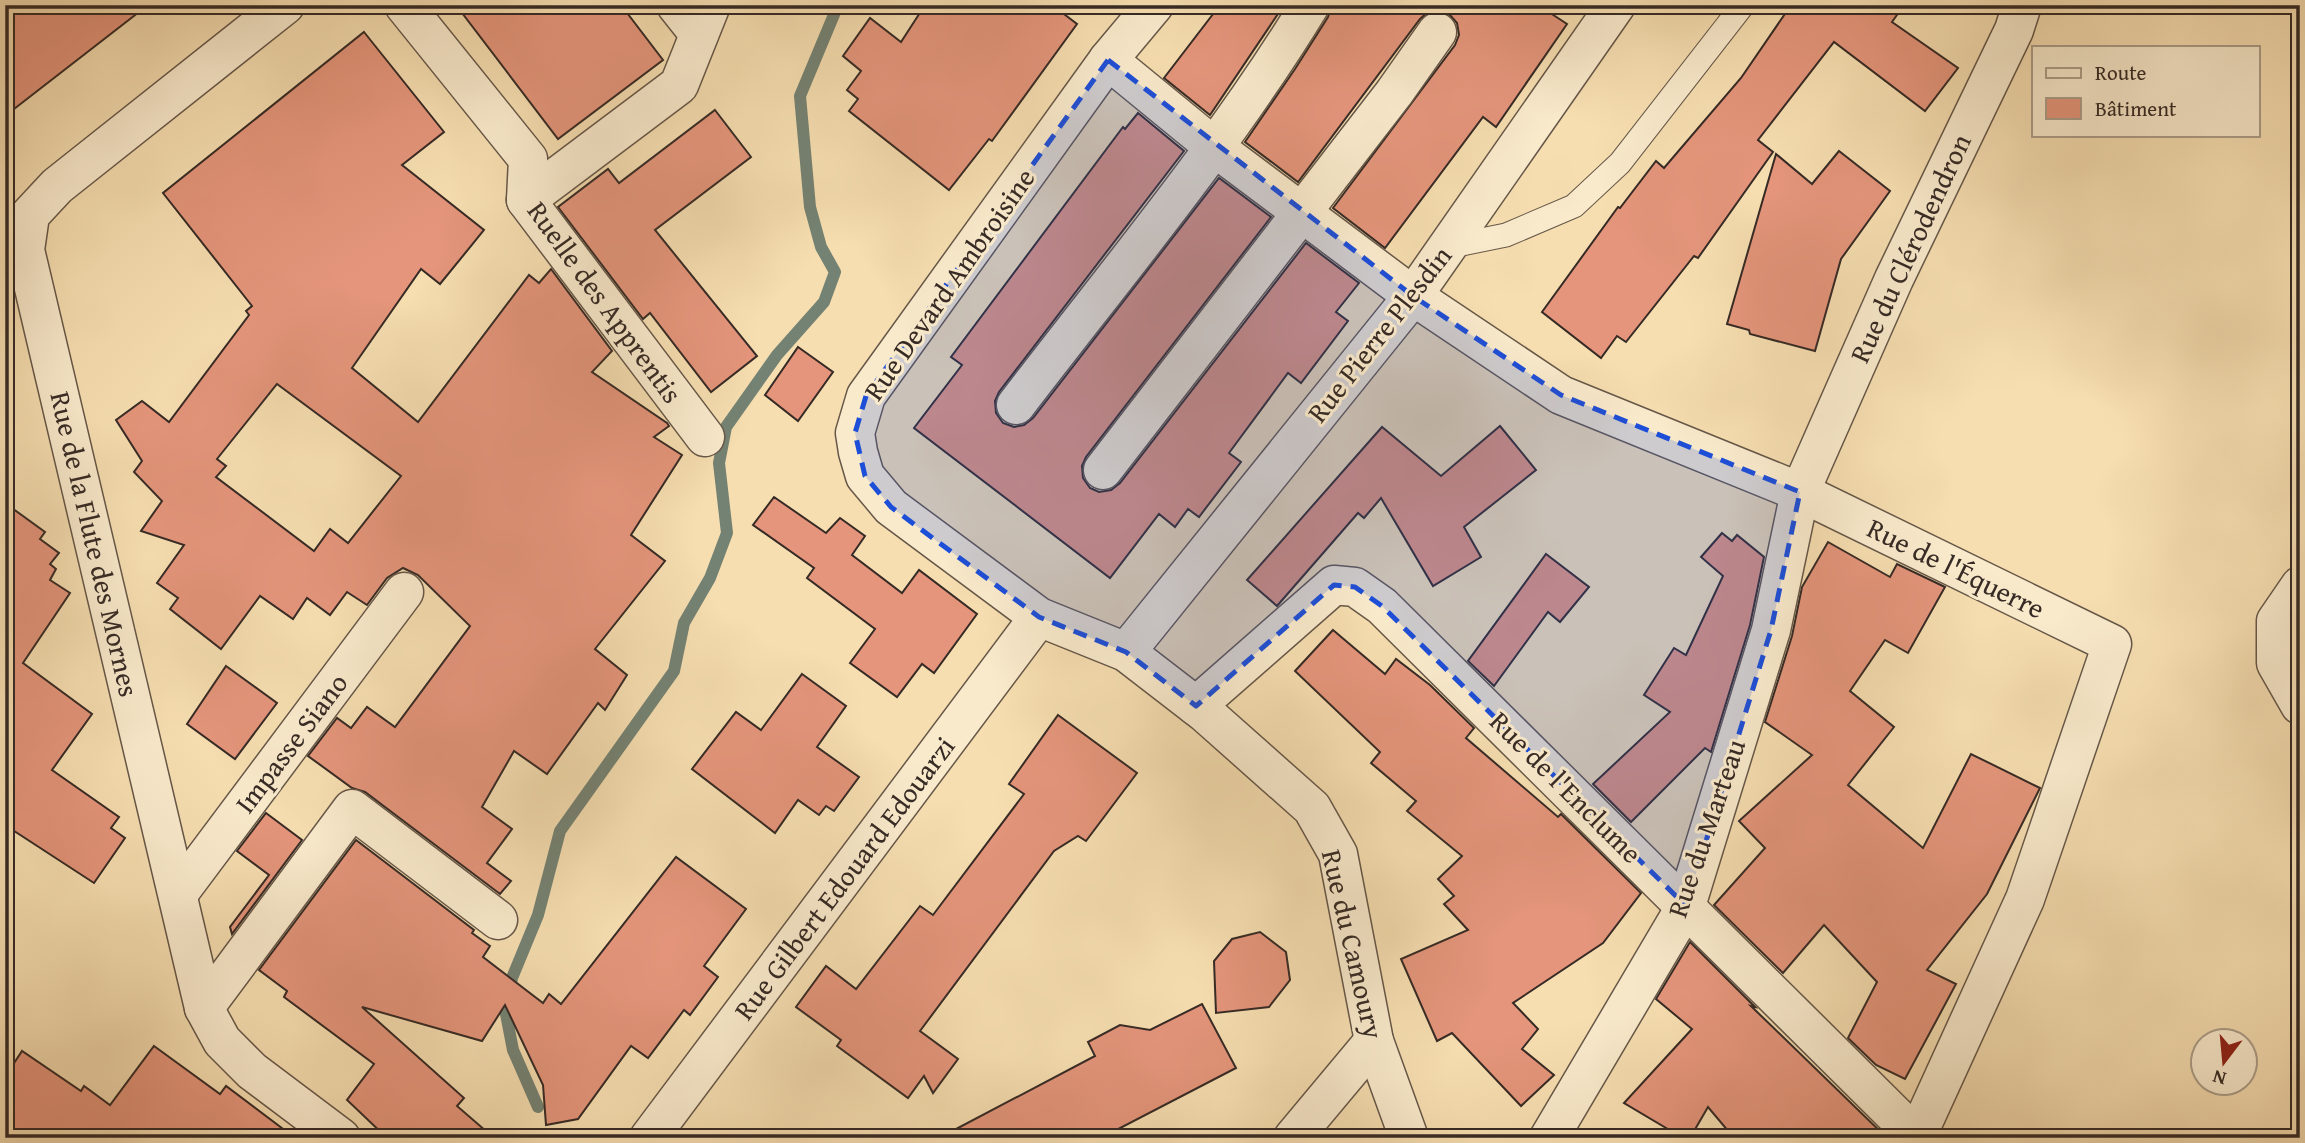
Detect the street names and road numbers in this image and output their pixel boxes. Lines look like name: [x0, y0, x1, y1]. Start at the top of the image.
street label: Rue du Clérodendron: [1838, 126, 1981, 369]
street label: Rue Devard Ambroisine: [853, 159, 1044, 408]
street label: Ruelle des Apprentis: [518, 192, 693, 411]
street label: Rue Pierre Plesdin: [1296, 236, 1461, 431]
street label: Rue de la Flute des Mornes: [40, 387, 151, 701]
street label: Rue de l'Équerre: [1861, 507, 2052, 628]
street label: Impasse Siano: [224, 664, 357, 821]
street label: Rue de l'Enclume: [1481, 701, 1652, 872]
street label: Rue Gilbert Edouard Edouarzi: [723, 727, 964, 1028]
street label: Rue du Marteau: [1656, 733, 1755, 922]
street label: Rue du Camoury: [1312, 845, 1395, 1043]

